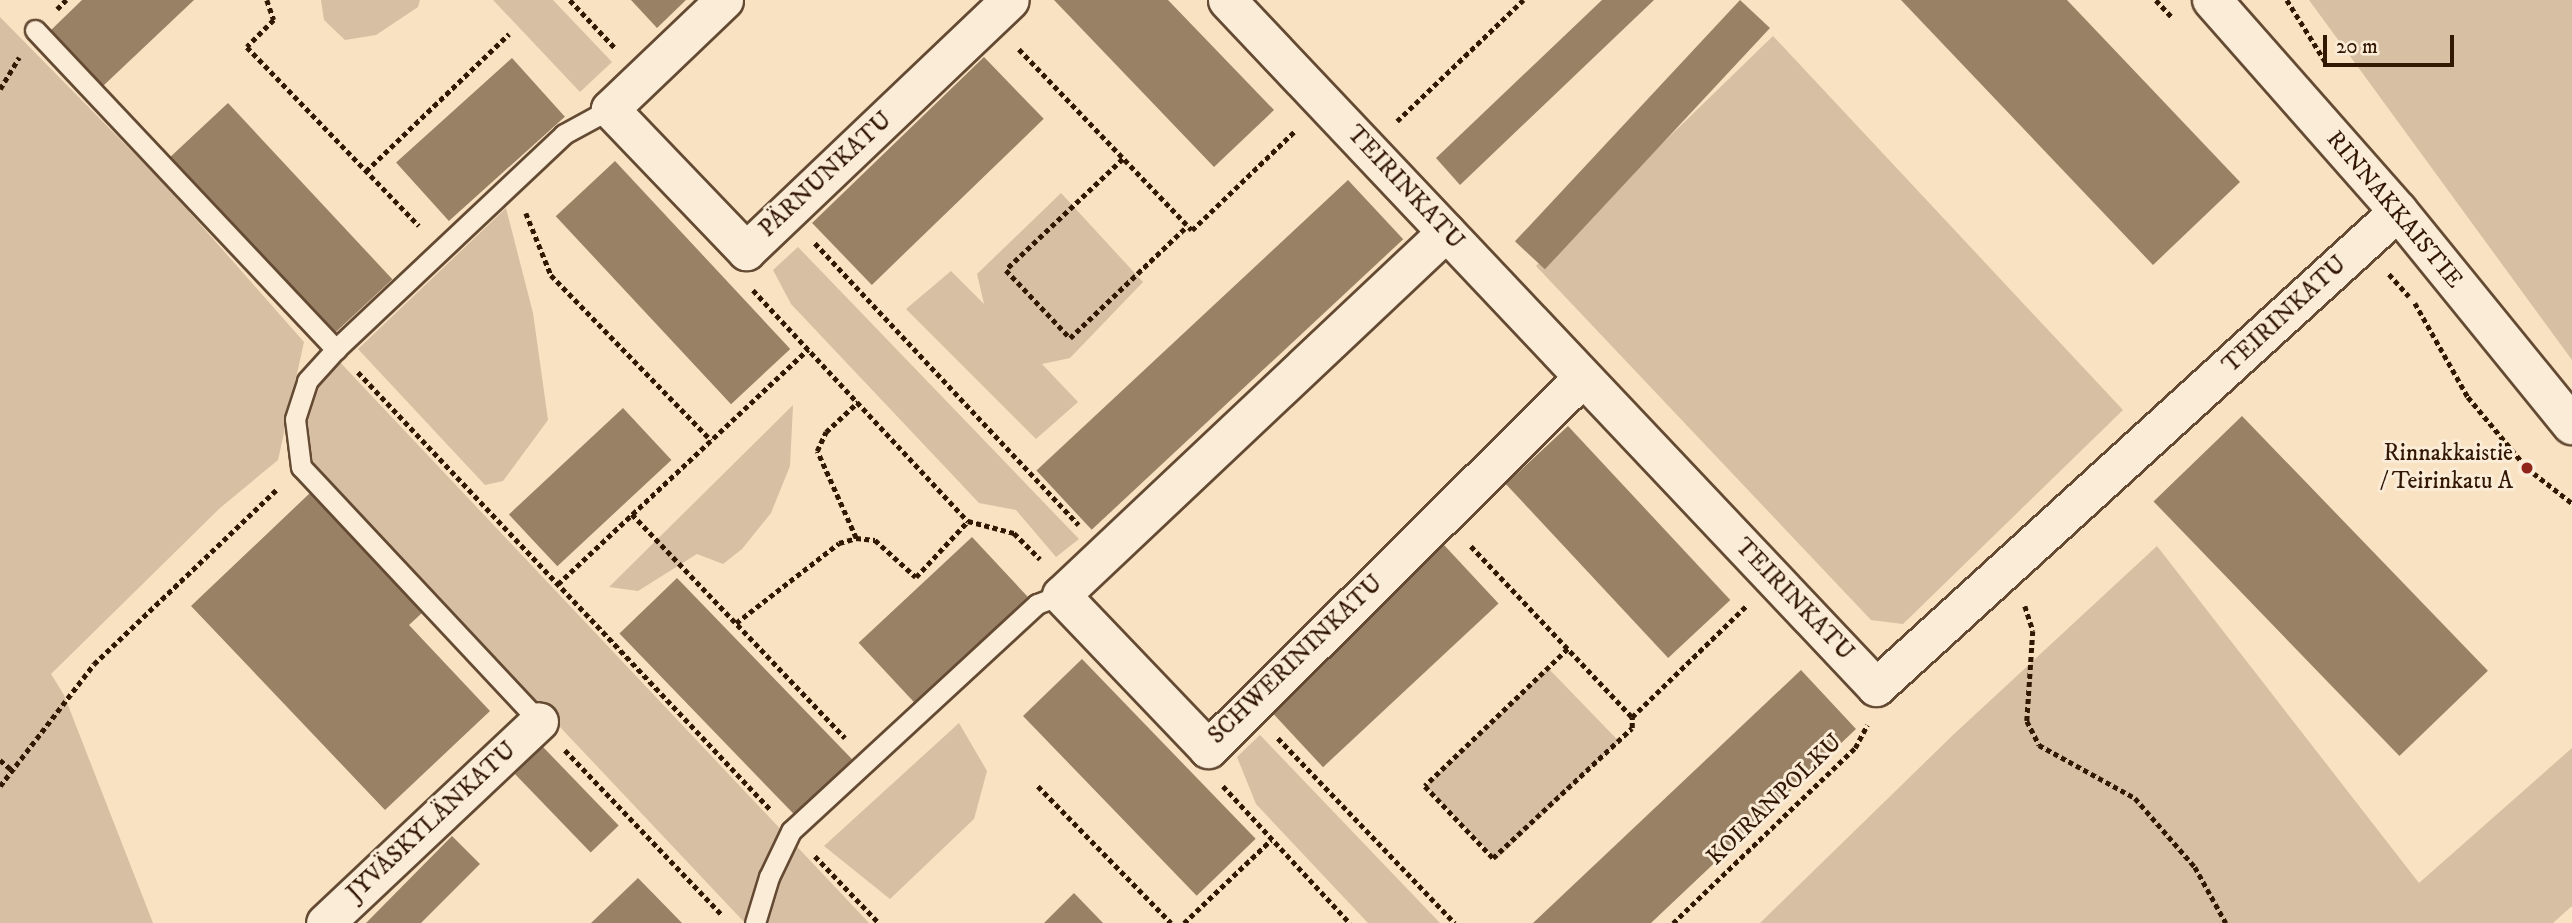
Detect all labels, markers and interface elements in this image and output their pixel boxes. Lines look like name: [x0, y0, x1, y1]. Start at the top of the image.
scale bar: [2327, 21, 2458, 65]
text: 20 m: [2336, 34, 2378, 60]
street label: PÄRNUNKATU: [754, 106, 898, 244]
street label: TEIRINKATU: [1340, 120, 1470, 256]
street label: RINNAKKAISTIE: [2320, 125, 2468, 295]
street label: TEIRINKATU: [2217, 250, 2353, 380]
place label: Rinnakkaistie / Teirinkatu A: [2380, 440, 2513, 496]
marker: Rinnakkaistie / Teirinkatu A: [2519, 460, 2535, 476]
street label: TEIRINKATU: [1728, 533, 1860, 667]
street label: SCHWERININKATU: [1203, 569, 1389, 751]
street label: KOIRANPOLKU: [1701, 728, 1849, 872]
street label: JYVÄSKYLÄNKATU: [342, 736, 522, 908]

